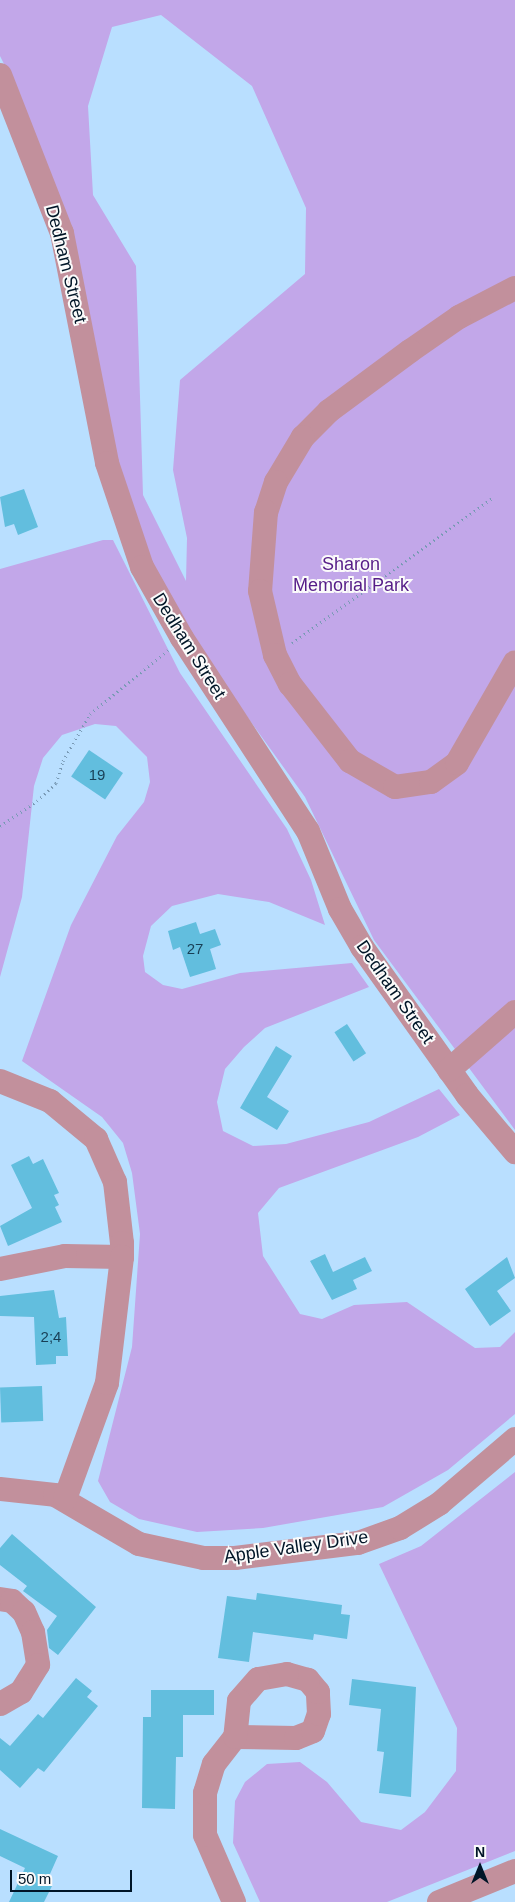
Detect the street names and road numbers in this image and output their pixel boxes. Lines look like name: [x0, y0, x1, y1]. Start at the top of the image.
street label: Dedham Street: [41, 203, 91, 325]
street label: Dedham Street: [148, 589, 230, 703]
street label: Dedham Street: [351, 936, 439, 1048]
street label: Apple Valley Drive: [222, 1526, 370, 1568]

